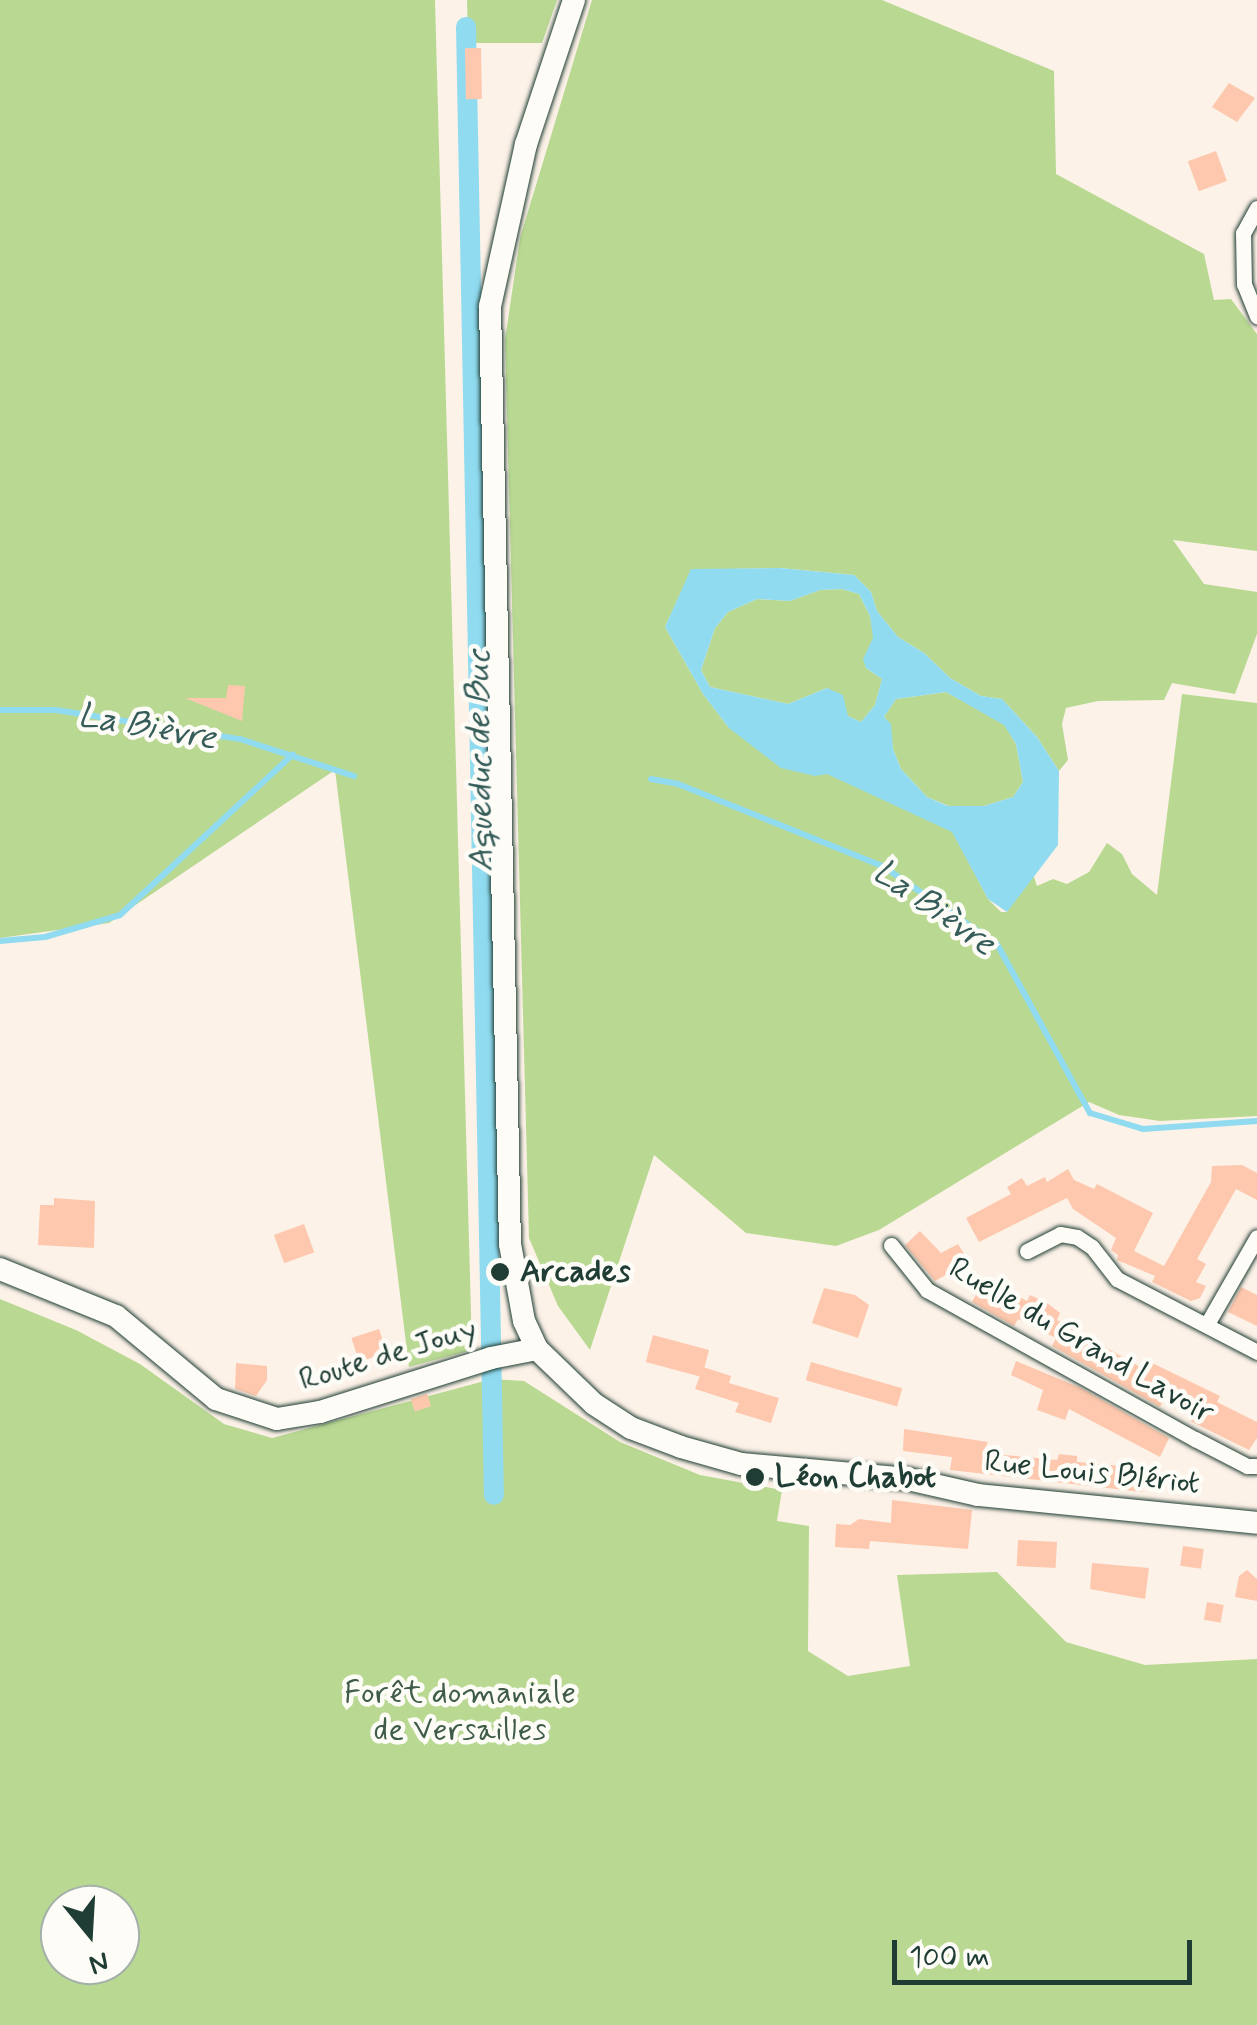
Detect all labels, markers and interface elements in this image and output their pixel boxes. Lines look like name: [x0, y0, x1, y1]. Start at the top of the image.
water label: Aqueduc de Buc: [457, 649, 503, 873]
water label: La Bièvre: [74, 694, 220, 760]
water label: La Bièvre: [864, 851, 1004, 965]
street label: Ruelle du Grand Lavoir: [937, 1247, 1225, 1435]
place label: Arcades: [520, 1253, 631, 1291]
marker: Arcades: [489, 1261, 511, 1283]
street label: Route de Jouy: [298, 1311, 478, 1399]
street label: Rue Louis Blériot: [982, 1443, 1202, 1503]
place label: Léon Chabot: [775, 1458, 950, 1496]
marker: Léon Chabot: [744, 1466, 766, 1488]
park label: Forêt domaniale de Versailles: [342, 1675, 578, 1750]
north arrow: [40, 1885, 140, 1985]
scale bar: [897, 1920, 1197, 1982]
text: 100 m: [909, 1938, 990, 1977]
text: N: [84, 1942, 113, 1983]

